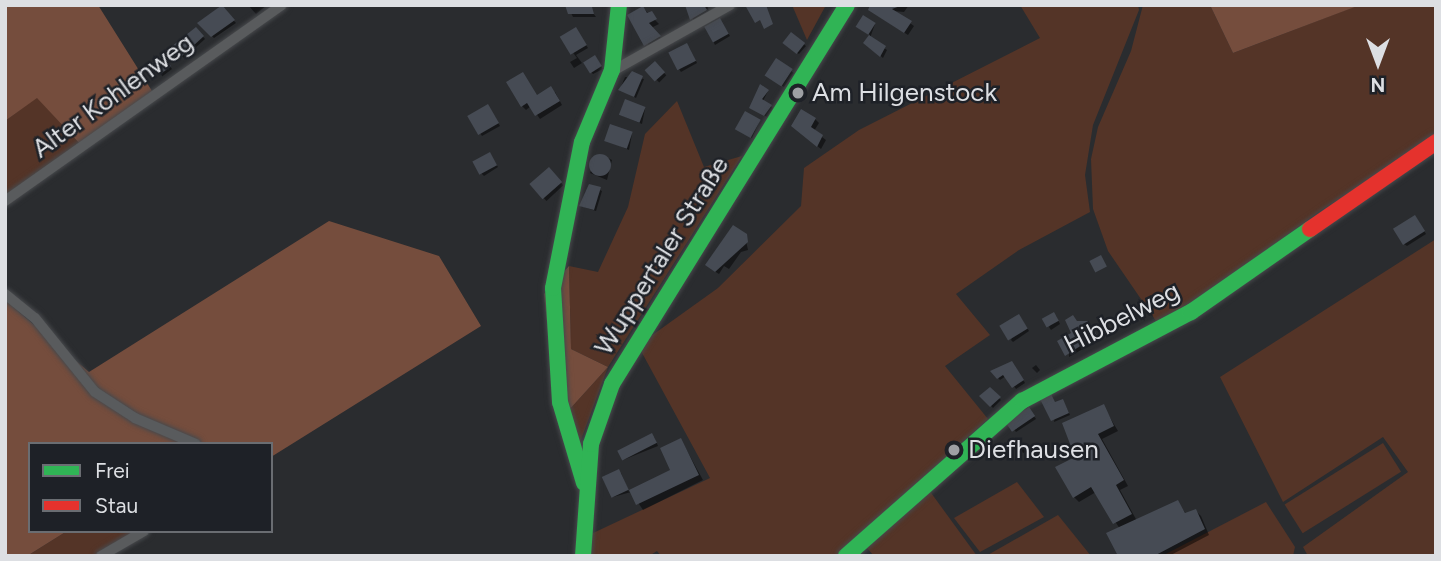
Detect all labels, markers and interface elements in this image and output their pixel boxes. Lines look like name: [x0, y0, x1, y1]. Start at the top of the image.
street label: Alter Kohlenweg: [26, 27, 200, 165]
north arrow: [1343, 28, 1413, 98]
text: N: [1371, 73, 1385, 96]
place label: Am Hilgenstock: [812, 77, 997, 109]
marker: Am Hilgenstock: [790, 85, 806, 101]
street label: Wuppertaler Straße: [588, 151, 736, 361]
street label: Hibbelweg: [1059, 276, 1185, 360]
place label: Diefhausen: [968, 434, 1099, 466]
legend: [28, 442, 273, 533]
marker: Diefhausen: [946, 442, 962, 458]
text: Frei: [95, 458, 130, 483]
text: Stau: [95, 493, 138, 518]

